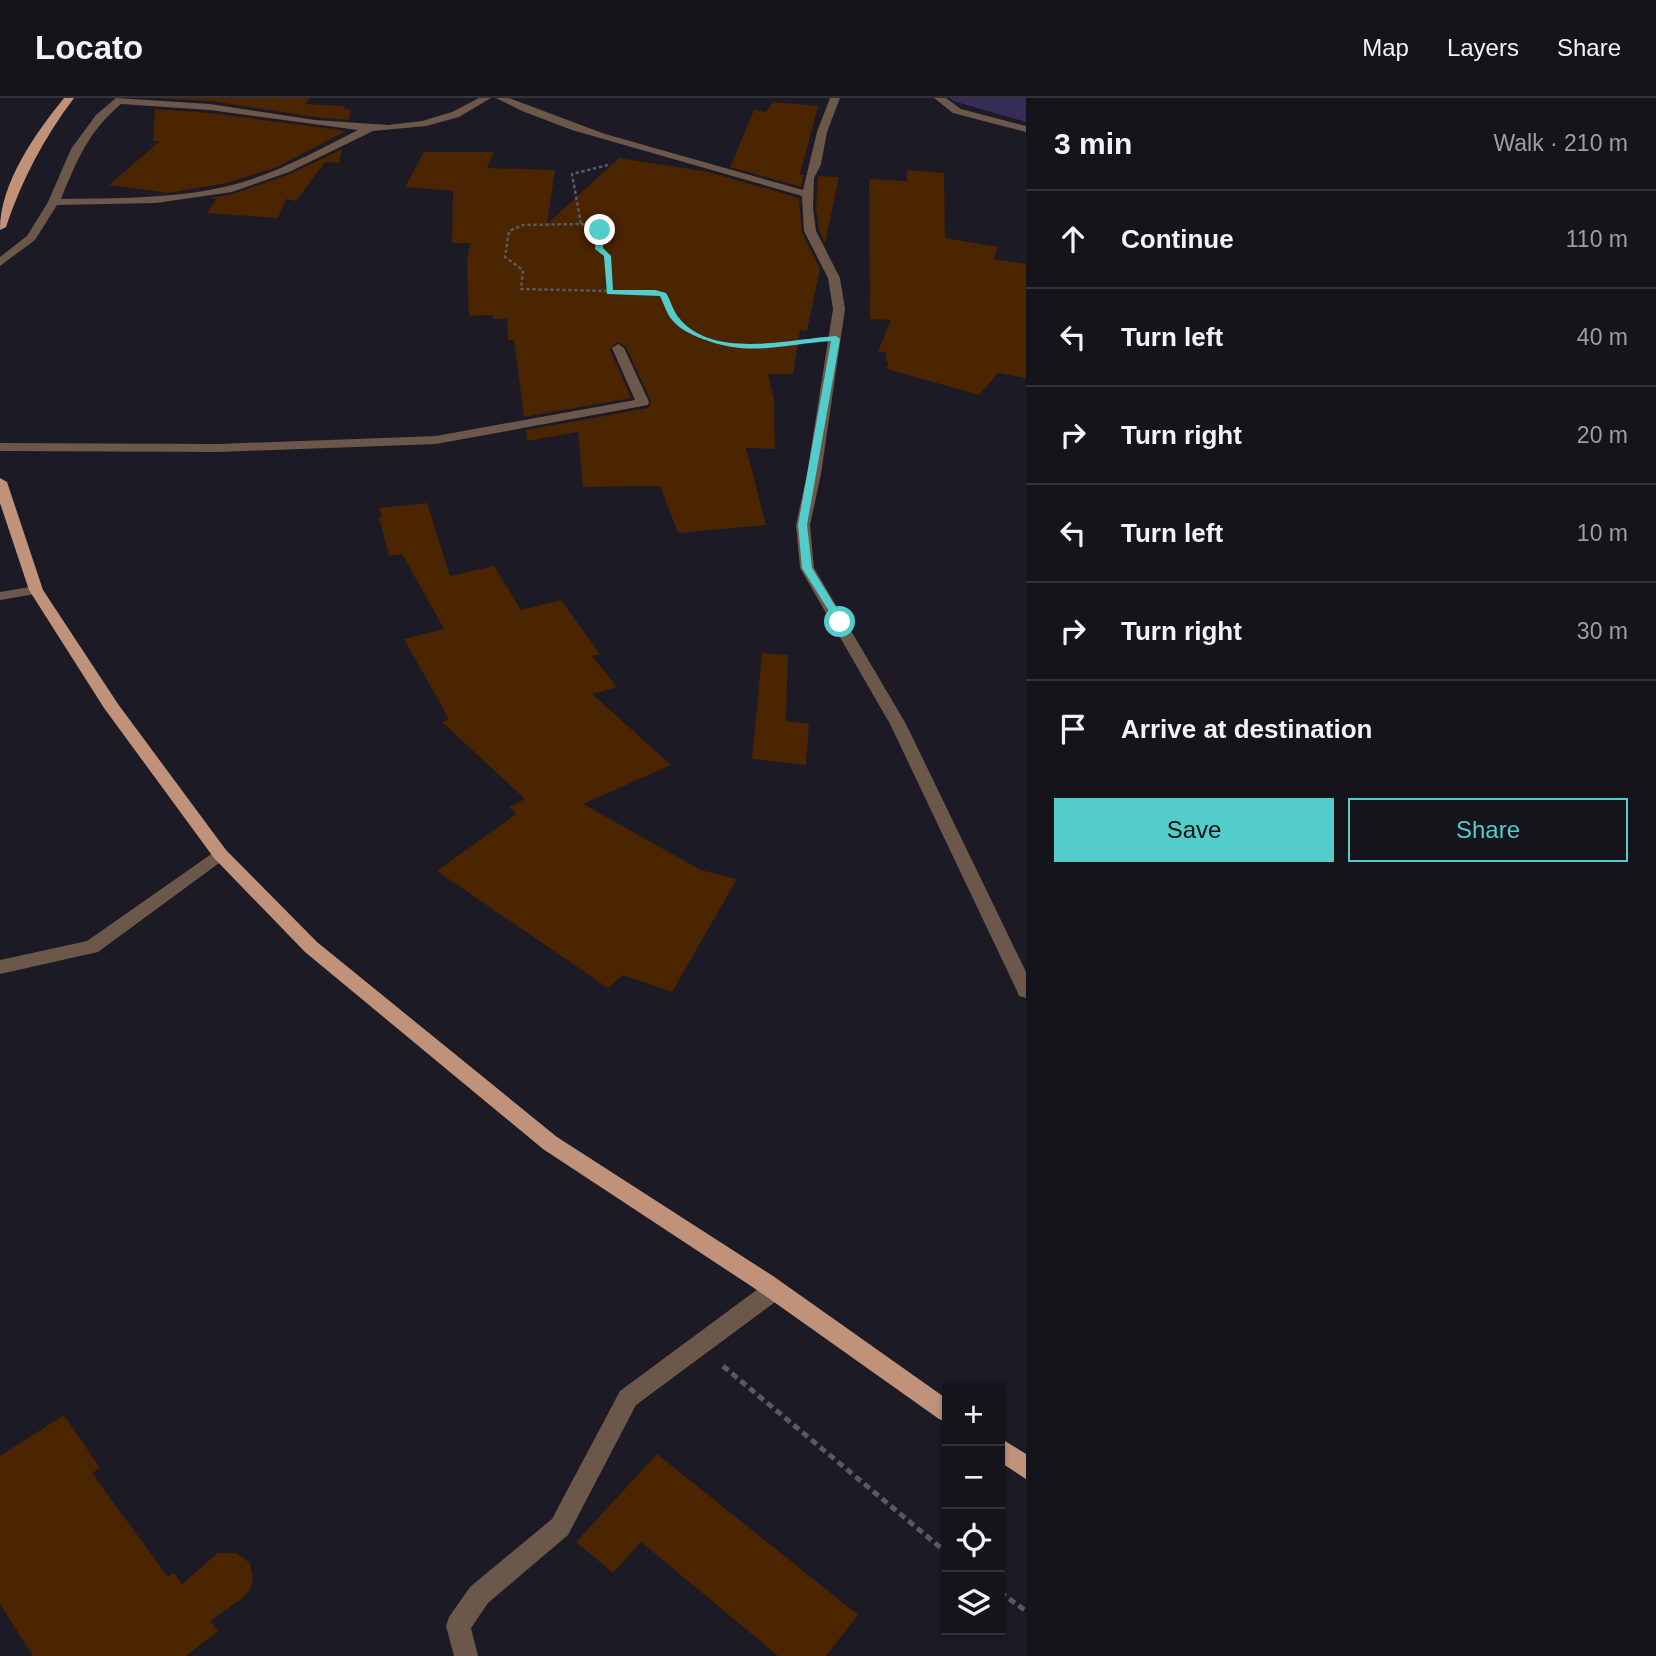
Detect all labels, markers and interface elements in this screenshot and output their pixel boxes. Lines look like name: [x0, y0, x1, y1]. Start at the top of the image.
text: Locato: [35, 29, 143, 66]
text: Map: [1362, 34, 1409, 61]
text: Layers: [1447, 34, 1519, 61]
text: Share: [1557, 34, 1621, 61]
text: 3 min: [1054, 127, 1132, 160]
text: Walk · 210 m: [1493, 130, 1628, 156]
route end: [584, 214, 615, 245]
icon: ahead: [1054, 220, 1092, 258]
text: Continue: [1121, 224, 1234, 254]
text: 110 m: [1566, 226, 1628, 252]
icon: left: [1054, 318, 1092, 356]
text: Turn left: [1121, 322, 1223, 352]
text: 40 m: [1577, 324, 1628, 350]
icon: right: [1054, 416, 1092, 454]
text: Turn right: [1121, 420, 1242, 450]
text: 20 m: [1577, 422, 1628, 448]
icon: left: [1054, 514, 1092, 552]
text: Turn left: [1121, 518, 1223, 548]
text: 10 m: [1577, 520, 1628, 546]
route start: [824, 606, 855, 637]
icon: right: [1054, 612, 1092, 650]
text: Turn right: [1121, 616, 1242, 646]
text: 30 m: [1577, 618, 1628, 644]
icon: arrive: [1054, 710, 1092, 748]
text: Arrive at destination: [1121, 714, 1372, 744]
button: Save: [1054, 798, 1334, 862]
button: Share: [1348, 798, 1628, 862]
map controls: [942, 1383, 1005, 1635]
button: +: [942, 1383, 1005, 1446]
button: −: [942, 1446, 1005, 1509]
button: locate: [942, 1509, 1005, 1572]
button: layers: [942, 1572, 1005, 1635]

